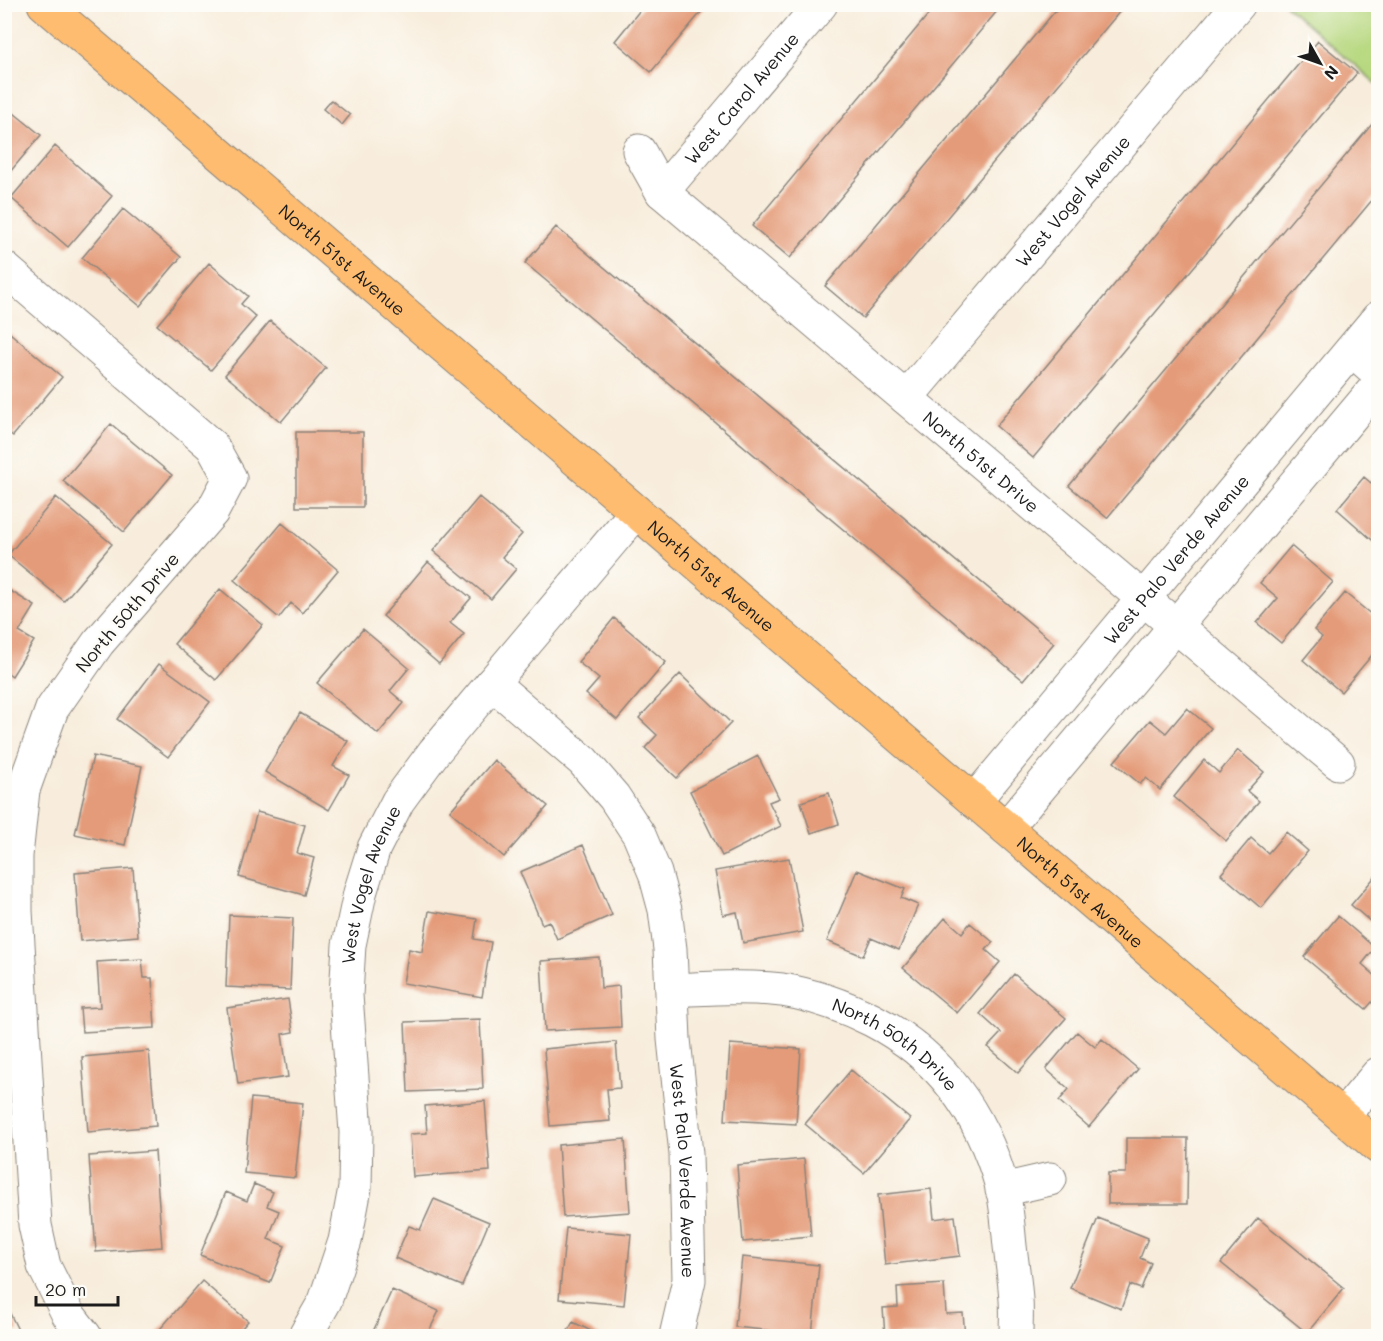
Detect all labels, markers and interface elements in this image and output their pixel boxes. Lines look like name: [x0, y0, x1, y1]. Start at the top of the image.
street label: West Carol Avenue: [679, 27, 804, 169]
north arrow: [1290, 33, 1350, 93]
text: N: [1320, 62, 1344, 84]
street label: West Vogel Avenue: [1010, 130, 1135, 272]
street label: North 51st Avenue: [274, 198, 411, 321]
street label: North 51st Drive: [918, 406, 1045, 518]
street label: West Palo Verde Avenue: [1098, 469, 1254, 650]
street label: North 51st Avenue: [643, 515, 780, 637]
street label: North 50th Drive: [70, 547, 184, 677]
street label: West Vogel Avenue: [336, 801, 406, 965]
street label: North 51st Avenue: [1012, 831, 1149, 953]
street label: North 50th Drive: [829, 992, 964, 1096]
street label: West Palo Verde Avenue: [665, 1062, 701, 1278]
scale bar: [36, 1269, 118, 1307]
text: 20 m: [45, 1277, 86, 1301]

